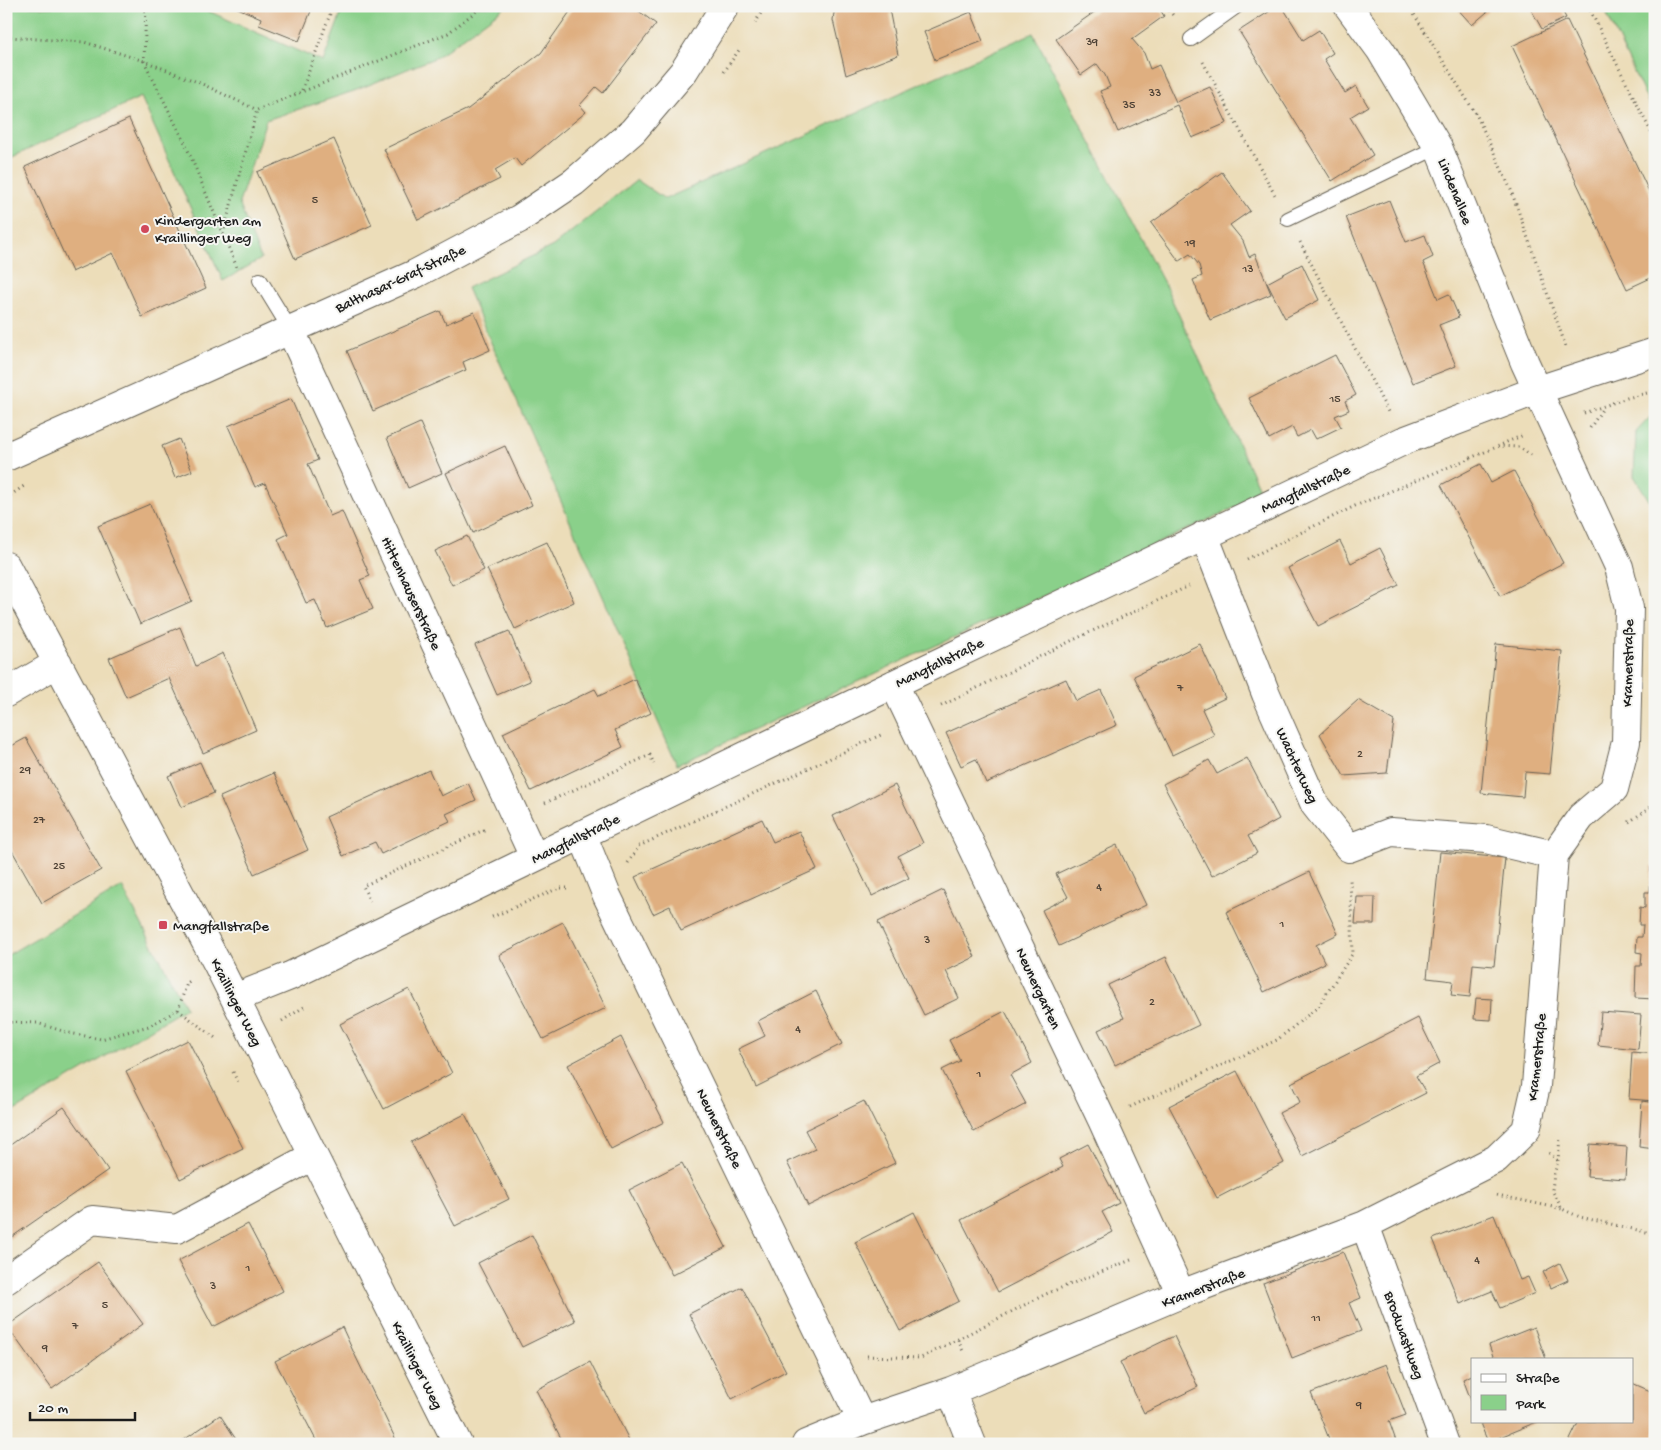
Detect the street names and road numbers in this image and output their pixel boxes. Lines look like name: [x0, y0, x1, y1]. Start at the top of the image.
street label: Lindenallee: [1433, 156, 1476, 228]
street label: Balthasar-Graf-Straße: [332, 242, 469, 318]
street label: Mangfallstraße: [1259, 461, 1353, 518]
street label: Hittenhauserstraße: [376, 534, 444, 654]
street label: Kramerstraße: [1619, 619, 1639, 707]
street label: Mangfallstraße: [893, 635, 987, 693]
street label: Wachterweg: [1271, 725, 1322, 806]
street label: Mangfallstraße: [529, 811, 623, 869]
street label: Neunergarten: [1010, 945, 1064, 1032]
street label: Kraillinger Weg: [205, 956, 265, 1050]
street label: Kramerstraße: [1524, 1012, 1552, 1102]
street label: Neunerstraße: [691, 1086, 745, 1172]
street label: Kramerstraße: [1160, 1265, 1248, 1313]
street label: Brodwastlweg: [1379, 1288, 1427, 1382]
street label: Kraillinger Weg: [386, 1319, 446, 1413]

